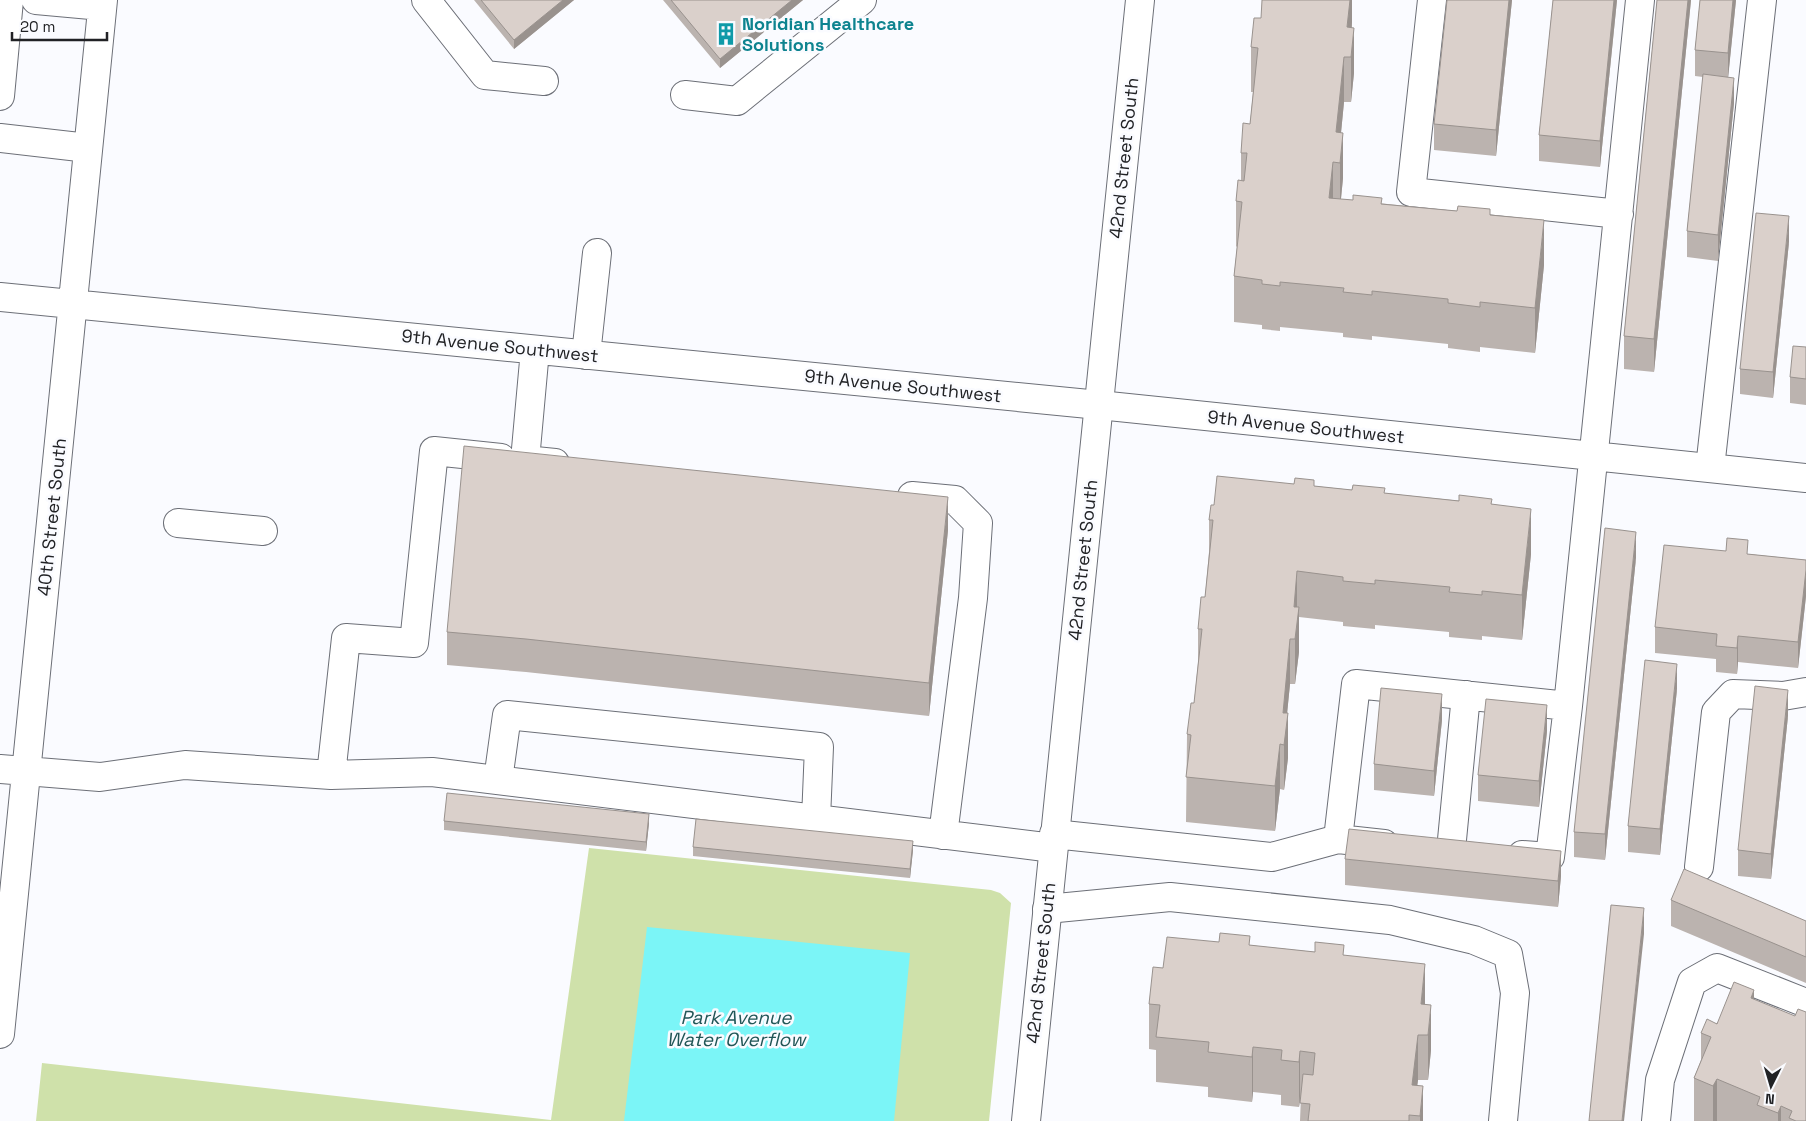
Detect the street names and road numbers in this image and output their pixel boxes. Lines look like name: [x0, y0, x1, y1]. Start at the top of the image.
street label: 42nd Street South: [1104, 76, 1143, 239]
street label: 9th Avenue Southwest: [401, 324, 600, 367]
street label: 9th Avenue Southwest: [804, 364, 1003, 407]
street label: 9th Avenue Southwest: [1207, 405, 1406, 448]
street label: 40th Street South: [32, 437, 71, 597]
street label: 42nd Street South: [1063, 478, 1102, 641]
street label: 42nd Street South: [1021, 881, 1060, 1044]

